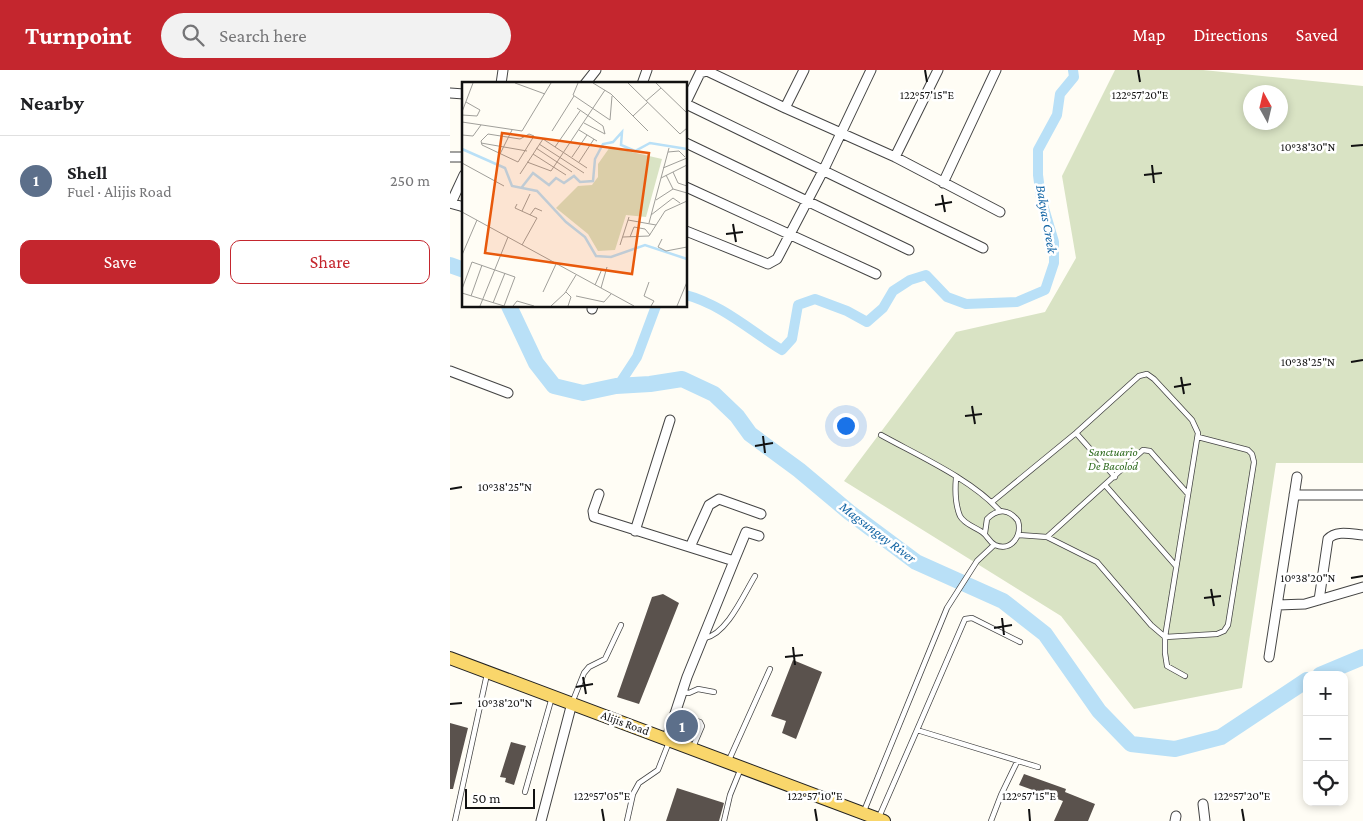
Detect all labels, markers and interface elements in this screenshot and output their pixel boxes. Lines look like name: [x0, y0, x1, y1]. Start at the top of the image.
search box: [161, 13, 511, 58]
icon: search: [179, 21, 207, 49]
text: Turnpoint: [25, 22, 131, 49]
text: Search here: [219, 25, 307, 46]
text: Map: [1133, 25, 1165, 45]
text: Directions: [1193, 25, 1268, 45]
text: Saved: [1296, 25, 1338, 45]
inset map: [462, 82, 688, 308]
north arrow: [1243, 85, 1288, 130]
text: 122°57'15"E: [900, 88, 955, 102]
text: 122°57'20"E: [1112, 88, 1169, 102]
text: Nearby: [20, 91, 84, 115]
text: 10°38'30"N: [1281, 140, 1335, 154]
text: Shell: [67, 162, 107, 183]
text: 1: [33, 172, 39, 189]
text: 250 m: [390, 172, 430, 189]
text: Fuel · Alijis Road: [67, 183, 172, 200]
water label: Bakyas Creek: [1033, 183, 1061, 255]
button: Save: [20, 240, 220, 284]
button: Share: [230, 240, 430, 284]
text: 10°38'25"N: [1281, 355, 1335, 369]
your location: [833, 413, 859, 439]
park label: Sanctuario De Bacolod: [1088, 445, 1138, 473]
text: 10°38'25"N: [478, 480, 532, 494]
water label: Magsungay River: [836, 497, 920, 567]
text: 10°38'20"N: [1281, 571, 1336, 585]
map controls: [1303, 671, 1348, 806]
button: +: [1303, 671, 1348, 716]
text: 10°38'20"N: [478, 696, 533, 710]
pin: 1: [666, 707, 698, 745]
street label: Alijis Road: [599, 708, 652, 738]
button: −: [1303, 716, 1348, 761]
button: locate: [1303, 761, 1348, 806]
scale bar: [465, 786, 535, 809]
text: 122°57'05"E: [574, 789, 631, 803]
text: 122°57'10"E: [787, 789, 843, 803]
text: 122°57'15"E: [1002, 789, 1057, 803]
text: 122°57'20"E: [1214, 789, 1271, 803]
text: 50 m: [472, 790, 500, 806]

